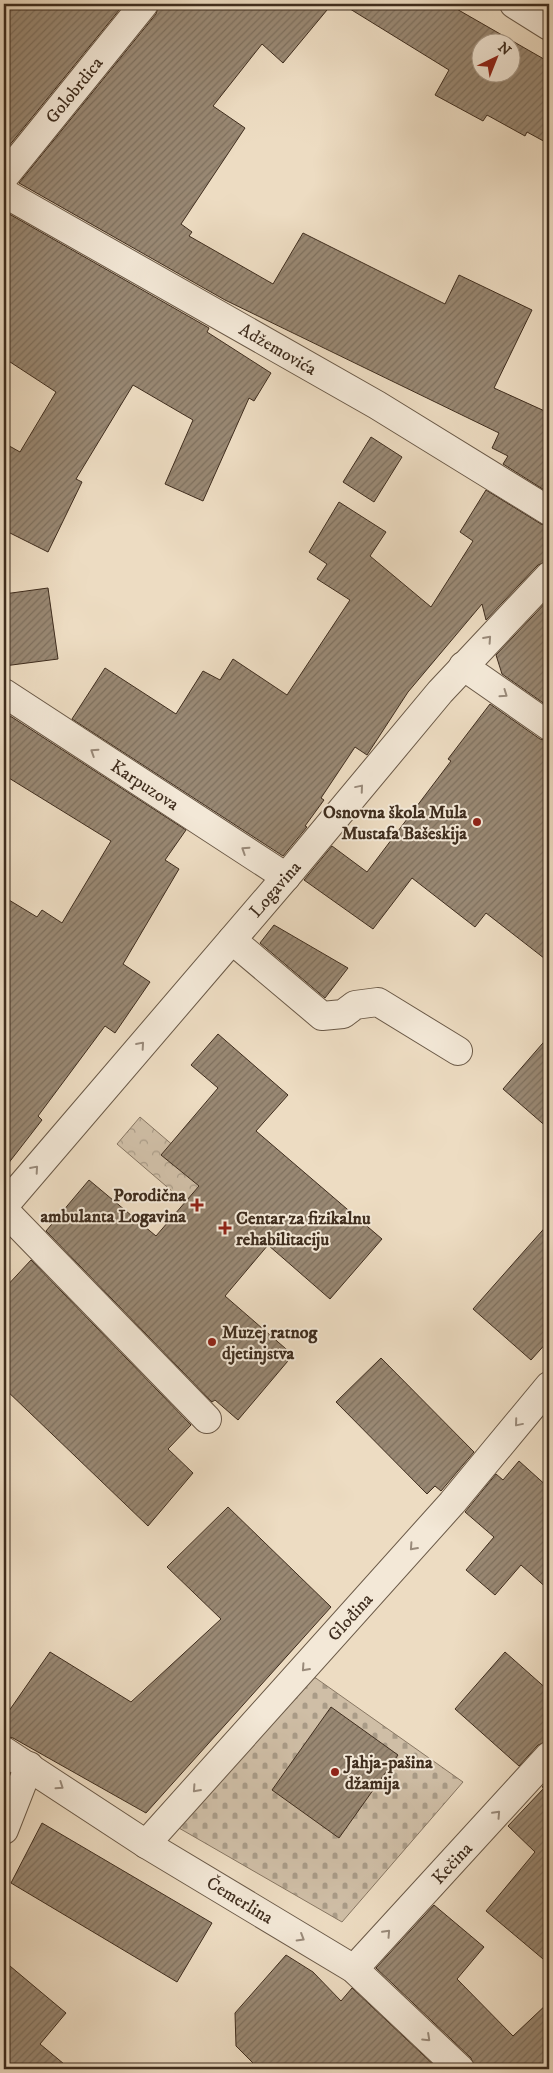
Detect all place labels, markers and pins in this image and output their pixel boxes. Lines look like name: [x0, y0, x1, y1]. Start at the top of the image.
place label: Osnovna škola Mula Mustafa Bašeskija: [323, 802, 467, 845]
marker: Osnovna škola Mula Mustafa Bašeskija: [471, 816, 483, 828]
place label: Porodična ambulanta Logavina: [40, 1185, 186, 1228]
marker: Porodična ambulanta Logavina: [190, 1198, 204, 1212]
place label: Centar za fizikalnu rehabilitaciju: [236, 1208, 371, 1251]
marker: Centar za fizikalnu rehabilitaciju: [218, 1221, 232, 1235]
place label: Muzej ratnog djetinjstva: [222, 1322, 319, 1365]
marker: Muzej ratnog djetinjstva: [206, 1336, 218, 1348]
place label: Jahja-pašina džamija: [343, 1752, 433, 1795]
marker: Jahja-pašina džamija: [329, 1766, 341, 1778]

